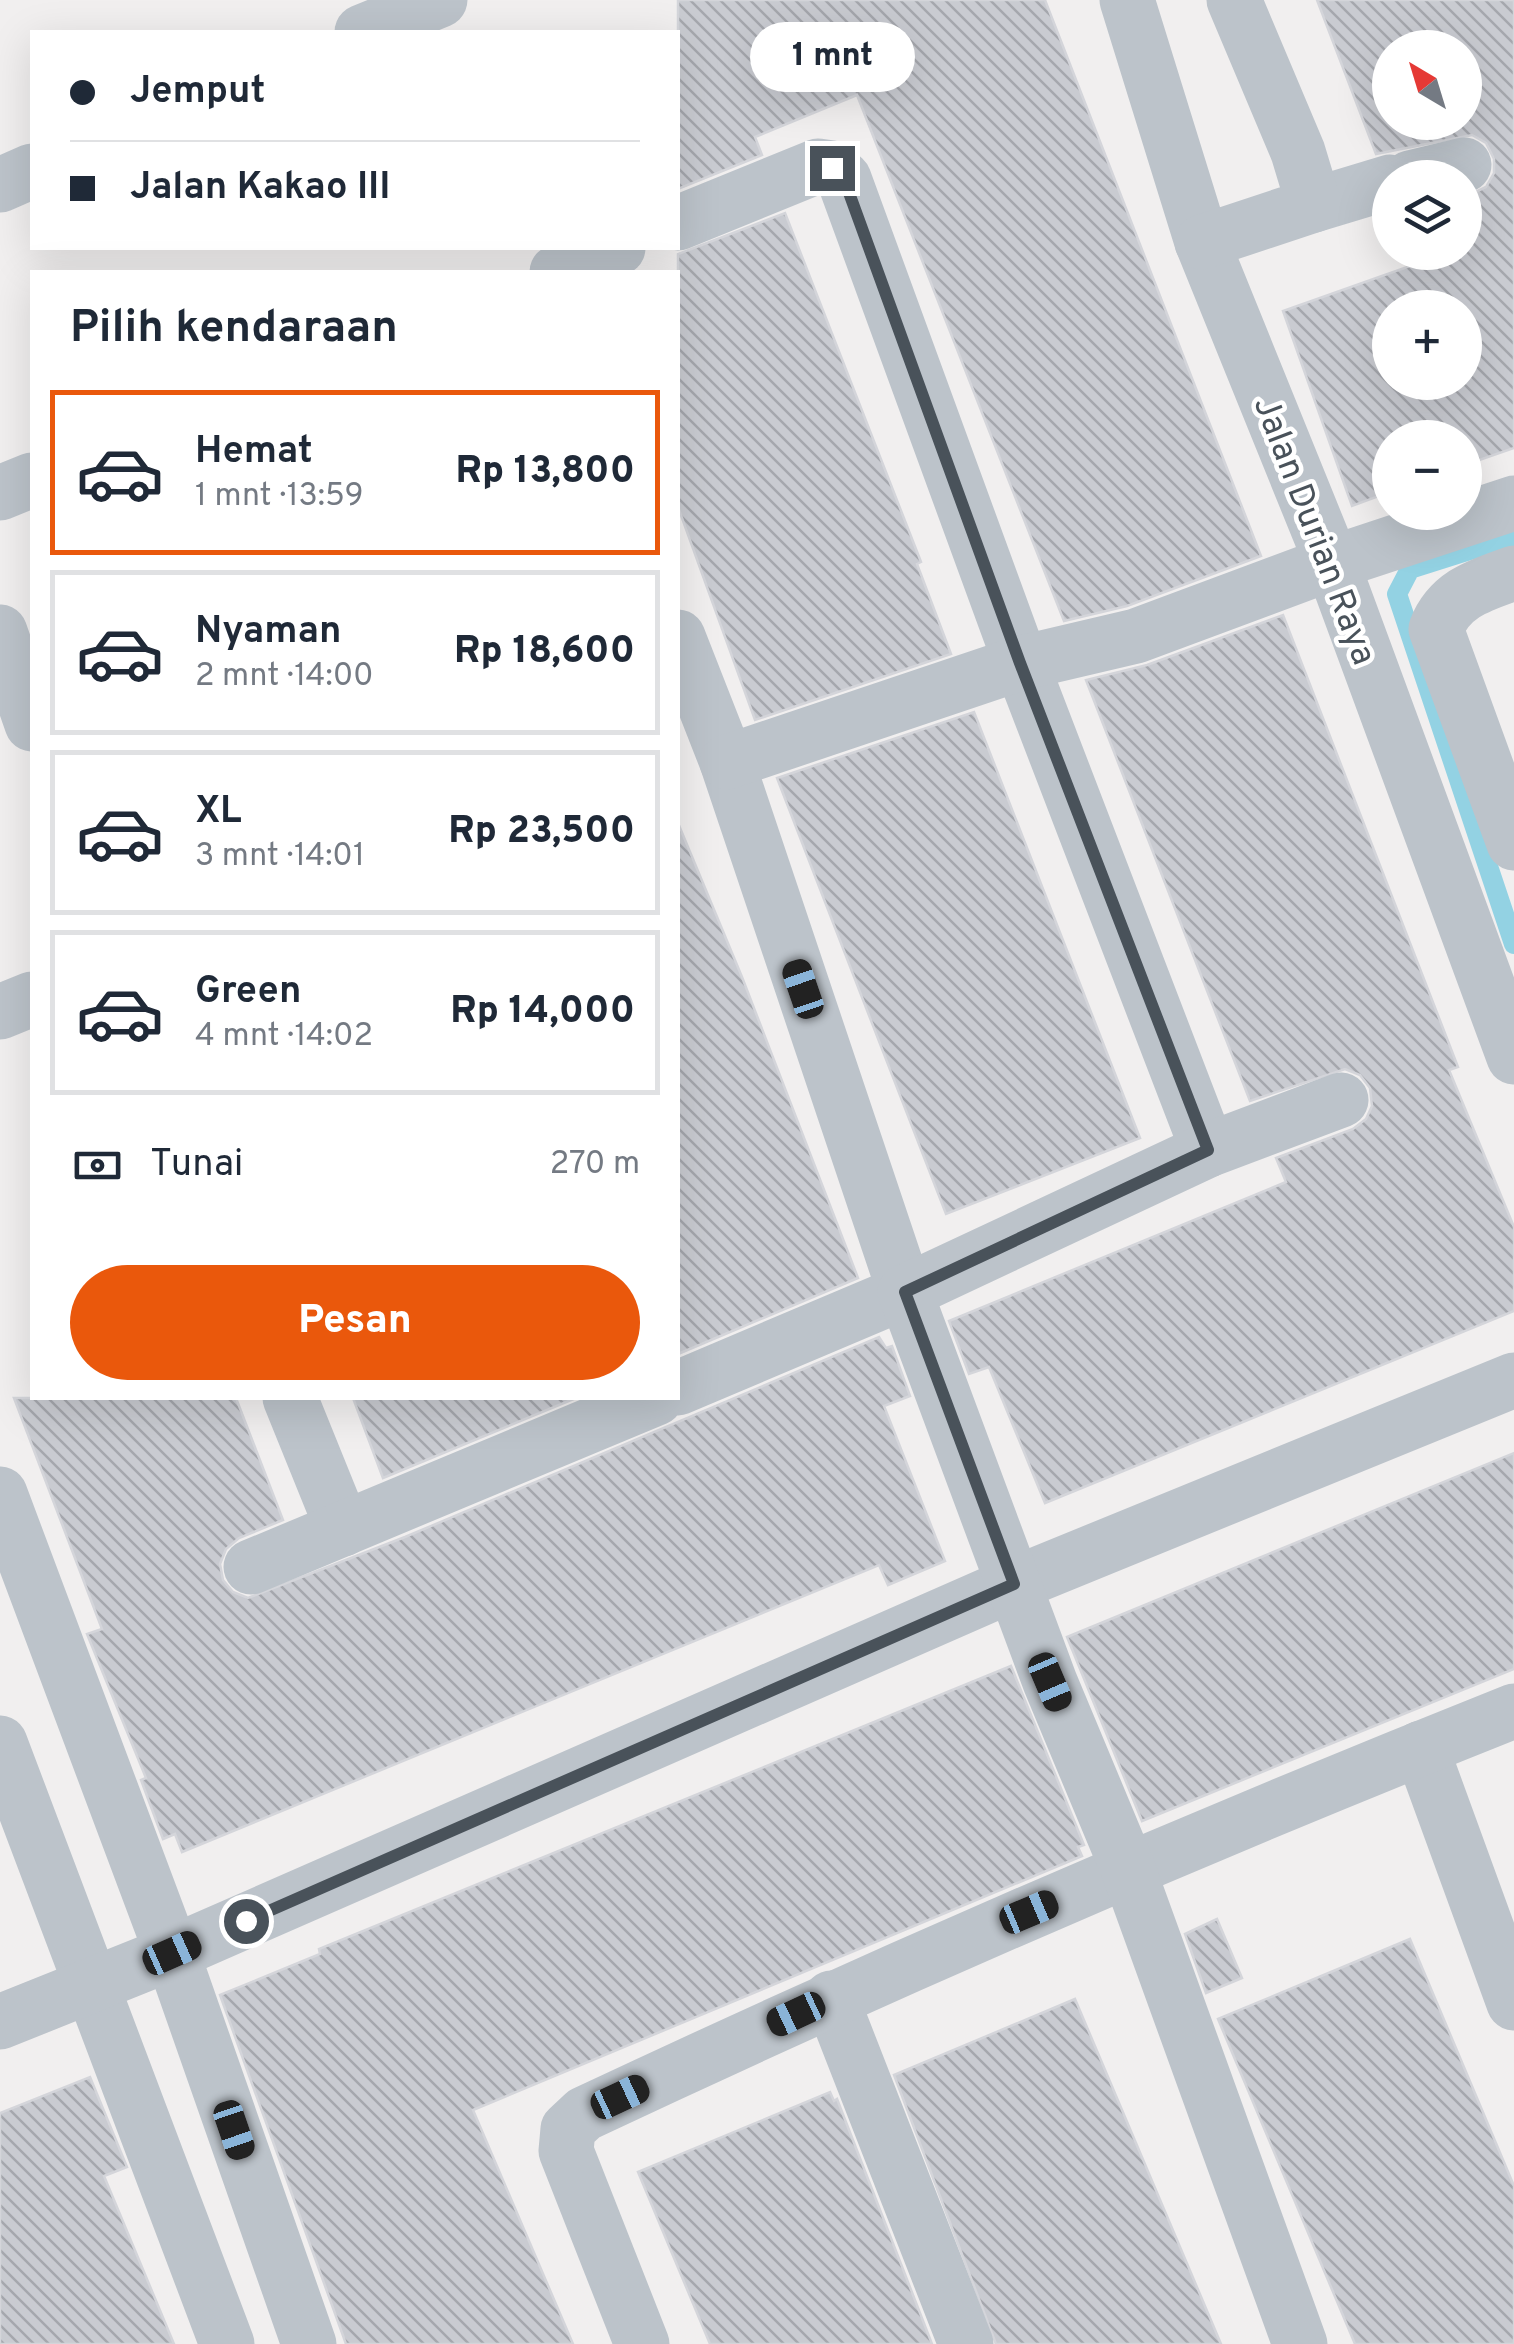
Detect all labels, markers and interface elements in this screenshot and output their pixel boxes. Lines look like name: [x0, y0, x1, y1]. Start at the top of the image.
callout: 1 mnt: [750, 23, 914, 93]
north arrow: [1372, 30, 1482, 140]
map controls: [1372, 30, 1482, 530]
text: 1 mnt: [792, 37, 873, 77]
text: Jemput: [130, 68, 265, 117]
route end: [810, 146, 855, 191]
button: layers: [1372, 160, 1482, 270]
text: Jalan Kakao III: [130, 164, 390, 213]
button: +: [1372, 290, 1482, 400]
text: Pilih kendaraan: [70, 301, 398, 358]
street label: Jalan Durian Raya: [1242, 391, 1385, 671]
button: −: [1372, 420, 1482, 530]
icon: car: [75, 428, 165, 518]
text: Hemat: [195, 428, 313, 477]
text: Rp 13,800: [456, 448, 635, 497]
text: 1 mnt · 13:59: [195, 477, 364, 517]
icon: car: [75, 608, 165, 698]
text: Nyaman: [195, 608, 342, 657]
text: Rp 18,600: [454, 628, 635, 677]
text: 2 mnt · 14:00: [195, 657, 374, 697]
icon: car: [75, 788, 165, 878]
text: XL: [195, 788, 242, 837]
text: Rp 23,500: [448, 808, 635, 857]
text: 3 mnt · 14:01: [195, 837, 365, 877]
car: [779, 956, 827, 1022]
icon: car: [75, 968, 165, 1058]
text: Green: [195, 968, 301, 1017]
text: Rp 14,000: [450, 988, 635, 1037]
text: 4 mnt · 14:02: [195, 1017, 373, 1057]
icon: cash: [70, 1138, 125, 1193]
text: Tunai: [150, 1141, 244, 1190]
text: 270 m: [550, 1145, 640, 1185]
button: Pesan: [70, 1265, 640, 1380]
car: [1024, 1649, 1076, 1715]
car: [996, 1886, 1062, 1938]
route start: [224, 1899, 269, 1944]
car: [138, 1927, 206, 1979]
car: [762, 1988, 830, 2040]
car: [586, 2071, 654, 2123]
car: [210, 2097, 258, 2163]

